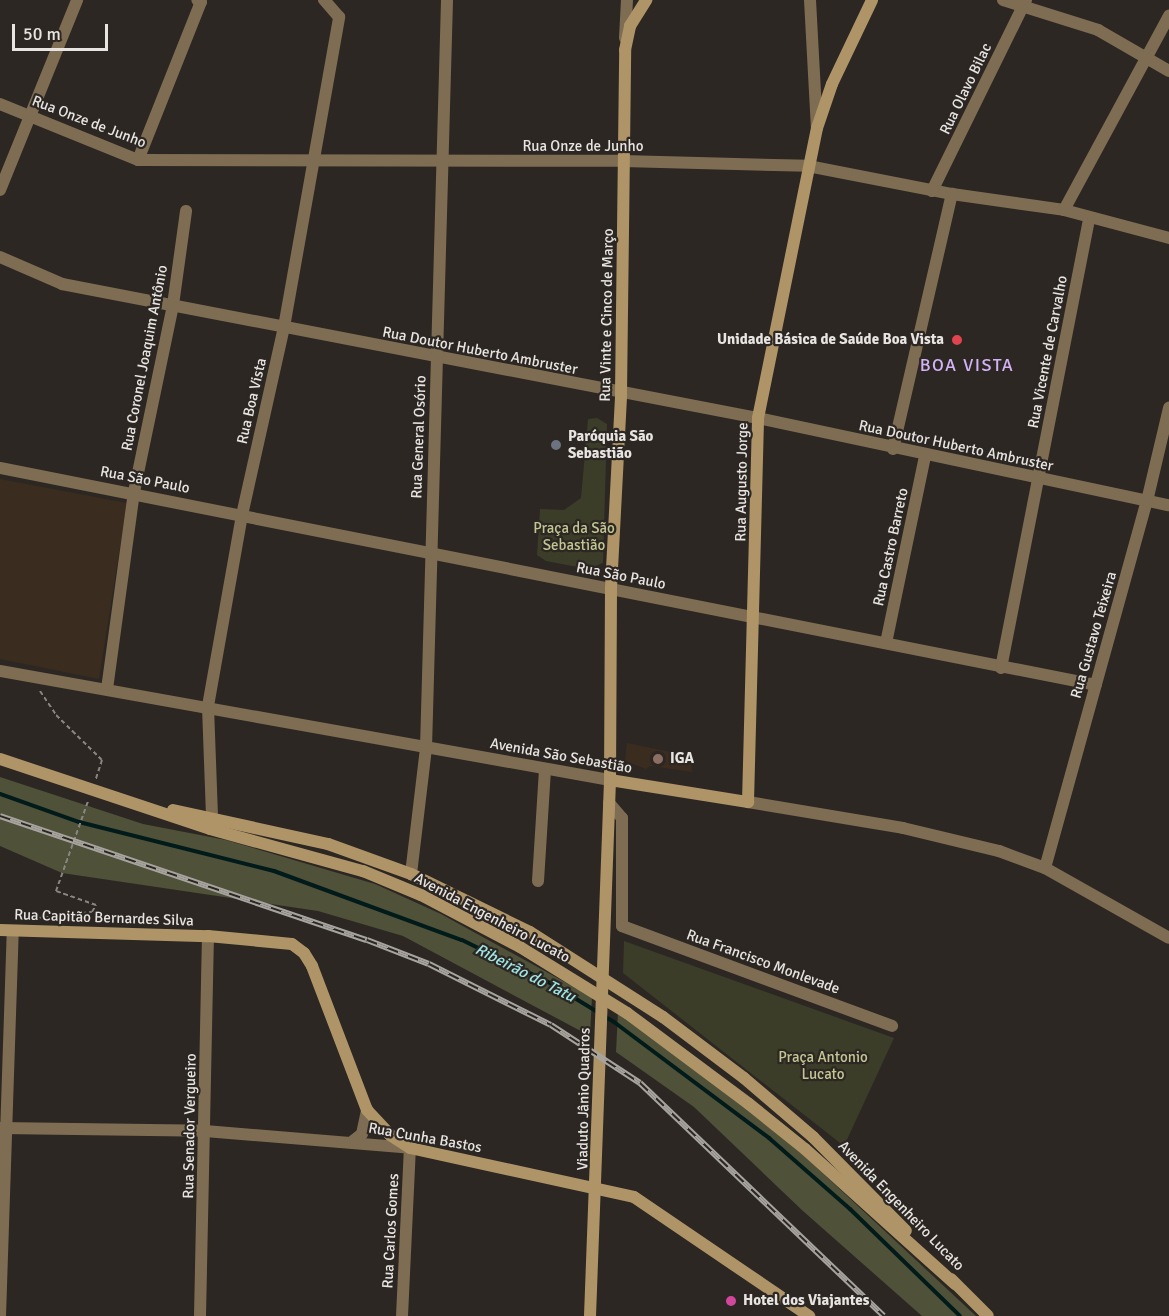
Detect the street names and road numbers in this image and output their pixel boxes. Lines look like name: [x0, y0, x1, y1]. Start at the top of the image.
street label: Rua Olavo Bilac: [936, 40, 996, 138]
street label: Rua Onze de Junho: [29, 92, 149, 152]
street label: Rua Onze de Junho: [523, 138, 643, 156]
street label: Rua Vinte e Cinco de Março: [596, 228, 618, 402]
street label: Rua Coronel Joaquim Antônio: [118, 264, 172, 452]
street label: Rua Vicente de Carvalho: [1024, 274, 1072, 430]
street label: Rua Doutor Huberto Ambruster: [381, 323, 579, 379]
street label: Rua Boa Vista: [233, 356, 271, 446]
street label: Rua General Osório: [408, 375, 430, 499]
street label: Rua Doutor Huberto Ambruster: [857, 417, 1055, 475]
street label: Rua Augusto Jorge: [732, 422, 752, 542]
street label: Rua São Paulo: [99, 463, 191, 497]
street label: Rua Castro Barreto: [870, 486, 912, 608]
street label: Rua São Paulo: [575, 559, 667, 593]
street label: Rua Gustavo Teixeira: [1067, 569, 1121, 701]
street label: Avenida São Sebastião: [489, 735, 633, 777]
street label: Avenida Engenheiro Lucato: [411, 869, 573, 967]
street label: Rua Capitão Bernardes Silva: [14, 906, 194, 930]
street label: Rua Francisco Monlevade: [684, 926, 842, 998]
street label: Viaduto Jânio Quadros: [574, 1027, 594, 1171]
street label: Rua Senador Vergueiro: [180, 1053, 200, 1199]
street label: Rua Cunha Bastos: [367, 1119, 483, 1157]
street label: Avenida Engenheiro Lucato: [834, 1137, 968, 1275]
street label: Rua Carlos Gomes: [379, 1173, 403, 1289]

